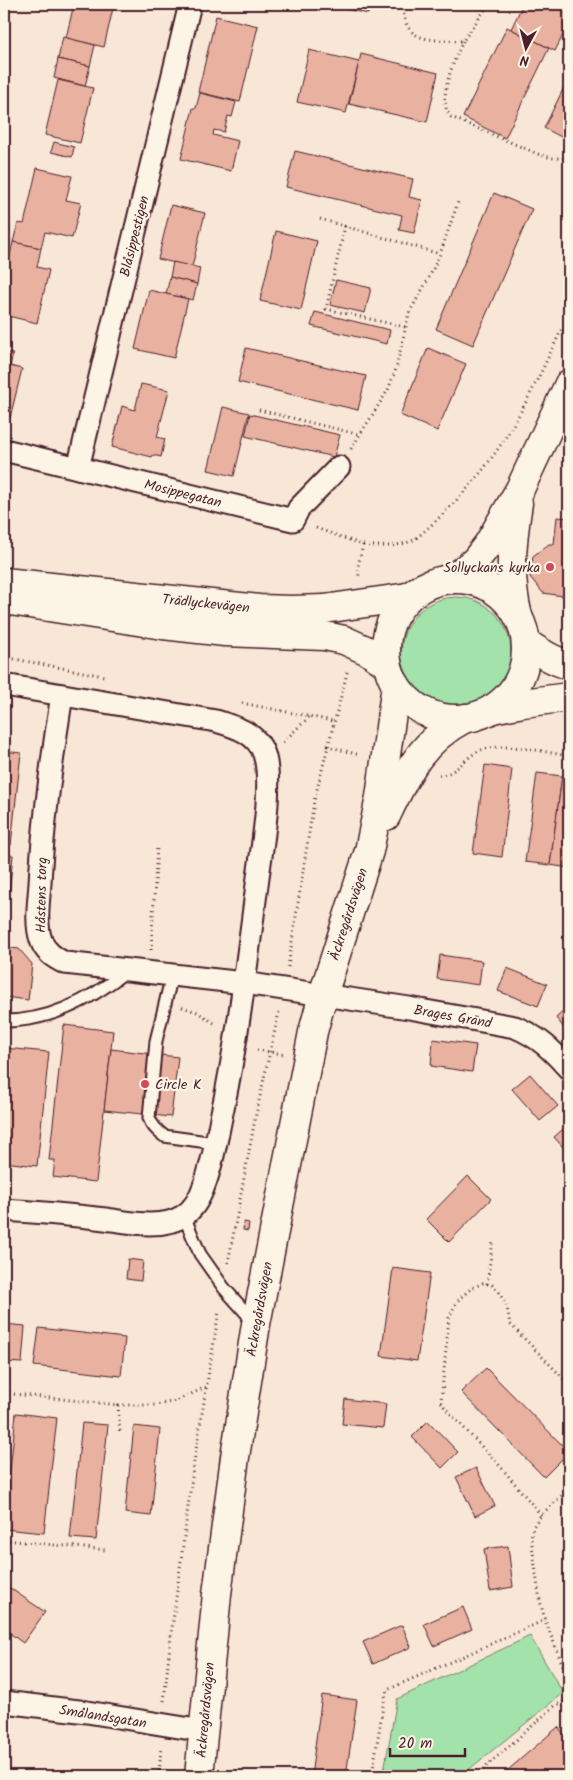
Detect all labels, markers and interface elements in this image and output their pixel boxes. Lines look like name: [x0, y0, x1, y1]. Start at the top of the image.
north arrow: [500, 22, 550, 72]
text: N: [519, 48, 530, 71]
street label: Blåsippestigen: [114, 193, 156, 279]
street label: Mosippegatan: [142, 474, 224, 514]
place label: Sollyckans kyrka: [443, 557, 540, 579]
marker: Sollyckans kyrka: [544, 561, 556, 573]
street label: Trädlyckevägen: [161, 588, 251, 620]
street label: Håstens torg: [30, 857, 54, 933]
street label: Äckregårdsvägen: [324, 865, 374, 963]
street label: Brages Gränd: [412, 999, 495, 1035]
place label: Circle K: [155, 1074, 202, 1096]
marker: Circle K: [139, 1078, 151, 1090]
street label: Äckregårdsvägen: [241, 1260, 279, 1358]
street label: Äckregårdsvägen: [191, 1661, 221, 1759]
street label: Smålandsgatan: [58, 1699, 148, 1735]
scale bar: [390, 1725, 466, 1757]
text: 20 m: [398, 1732, 432, 1756]

